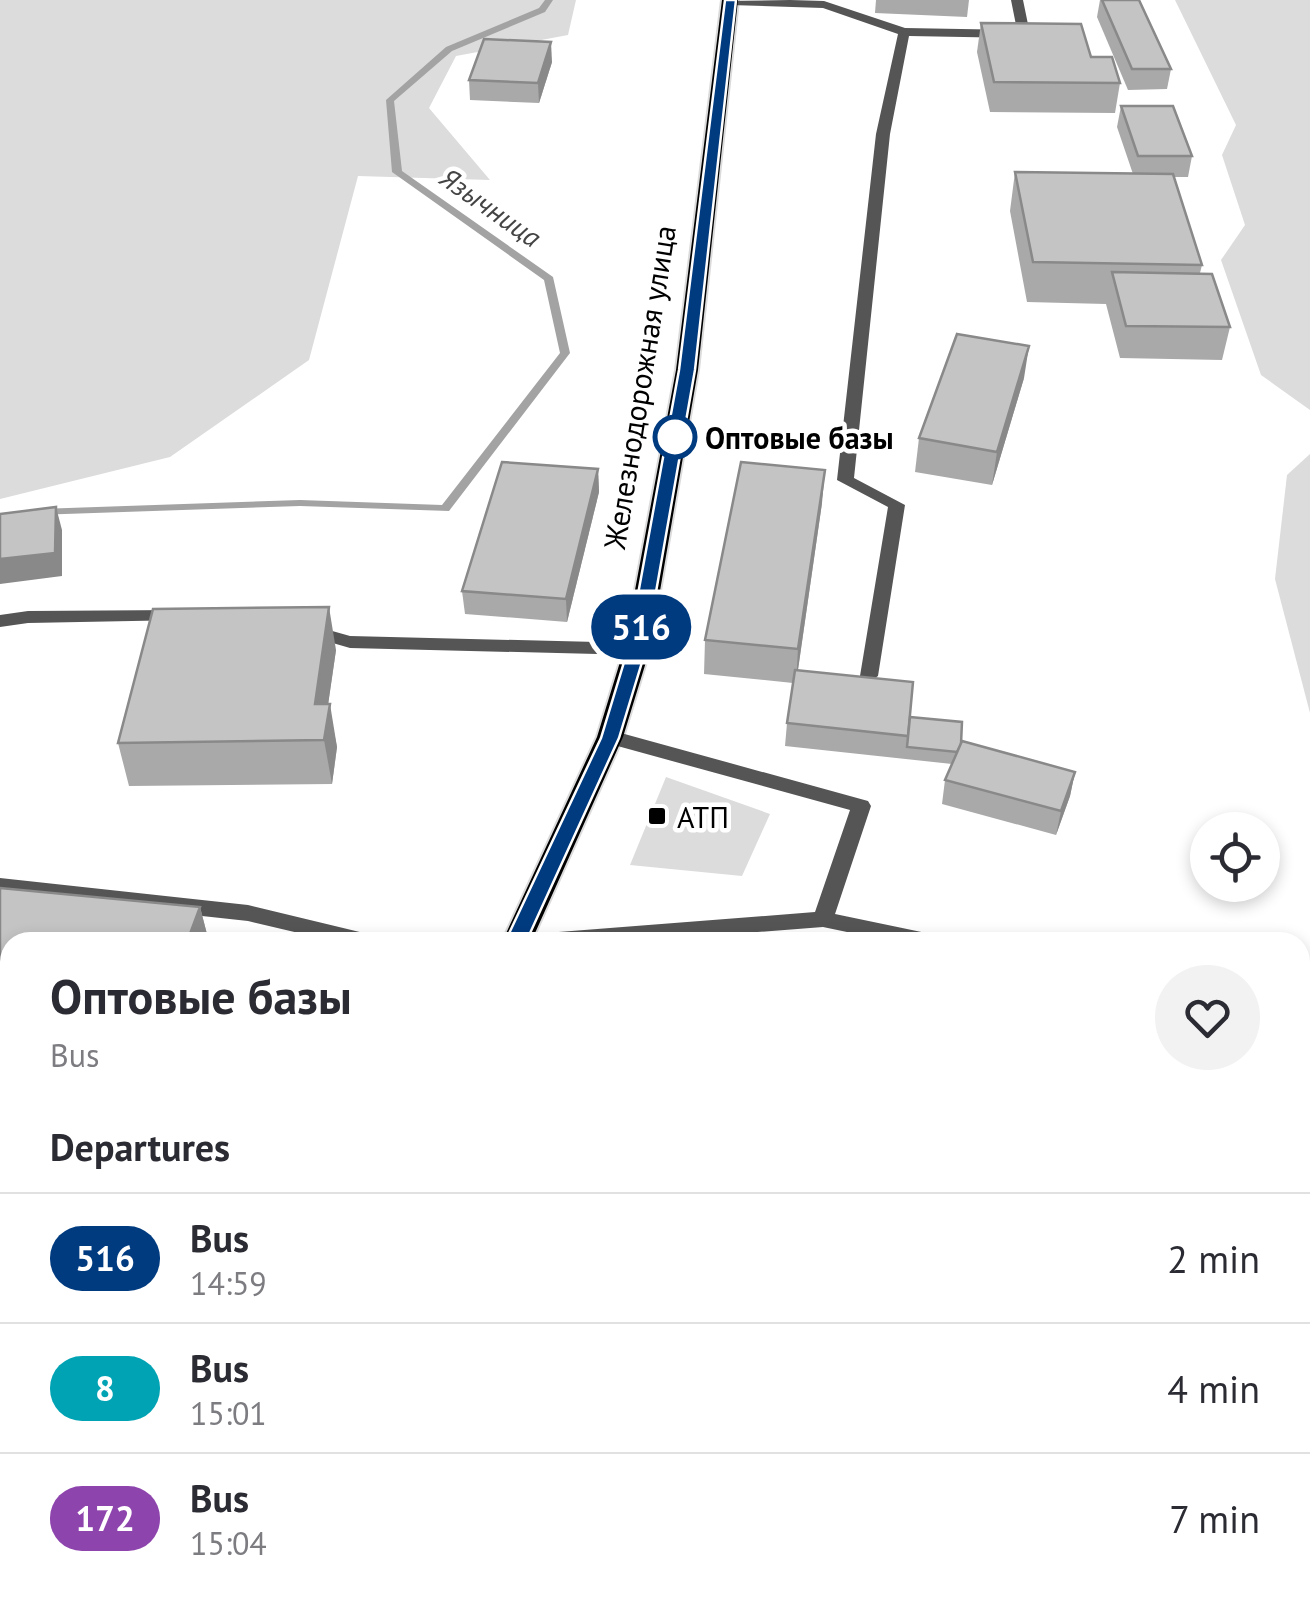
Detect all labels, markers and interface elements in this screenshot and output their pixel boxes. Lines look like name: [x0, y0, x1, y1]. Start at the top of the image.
water label: Язычница: [432, 158, 549, 255]
street label: Железнодорожная улица: [594, 222, 684, 553]
marker: Оптовые базы: [654, 416, 696, 458]
place label: Оптовые базы: [705, 418, 894, 457]
line badge: 516: [584, 594, 698, 660]
text: 516: [611, 604, 671, 650]
place label: АТП: [677, 797, 729, 836]
marker: АТП: [646, 805, 668, 827]
map controls: [1190, 812, 1280, 902]
button: locate: [1190, 812, 1280, 902]
text: Оптовые базы: [50, 965, 352, 1027]
button: heart: [1155, 965, 1260, 1070]
text: Bus: [50, 1034, 99, 1076]
text: Departures: [50, 1122, 230, 1171]
text: Bus: [190, 1213, 249, 1262]
text: 2 min: [1167, 1234, 1260, 1283]
text: 516: [75, 1235, 135, 1281]
text: 14:59: [190, 1262, 267, 1304]
text: Bus: [190, 1343, 249, 1392]
text: 4 min: [1167, 1364, 1260, 1413]
text: 8: [95, 1365, 115, 1411]
text: 15:01: [190, 1392, 267, 1434]
text: Bus: [190, 1473, 249, 1522]
text: 7 min: [1169, 1494, 1260, 1543]
text: 172: [75, 1495, 135, 1541]
text: 15:04: [190, 1522, 267, 1564]

